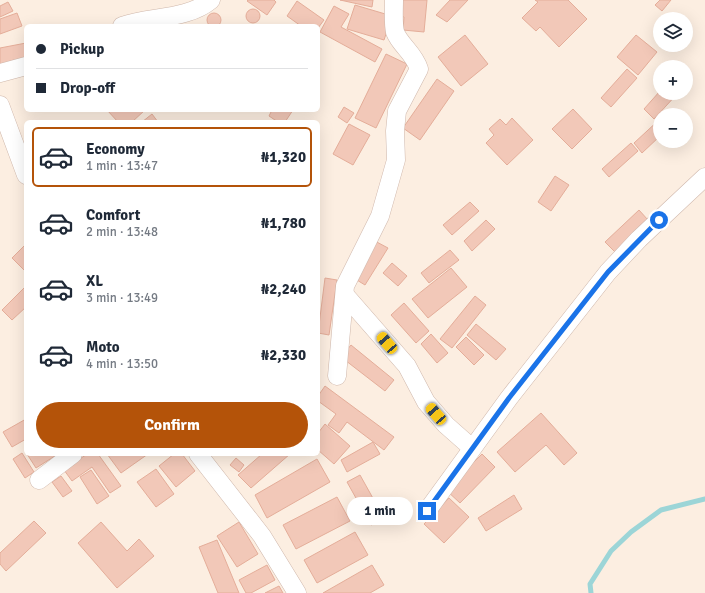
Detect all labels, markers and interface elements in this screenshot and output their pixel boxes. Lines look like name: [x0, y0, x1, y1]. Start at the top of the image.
map controls: [653, 12, 693, 148]
button: layers: [653, 12, 693, 52]
text: Pickup: [60, 40, 104, 58]
button: +: [653, 60, 693, 100]
text: Drop-off: [60, 79, 115, 97]
button: −: [653, 108, 693, 148]
icon: car: [38, 139, 74, 175]
text: Economy: [86, 140, 145, 158]
text: ₦1,320: [261, 148, 306, 166]
text: 1 min · 13:47: [86, 158, 158, 174]
icon: car: [38, 205, 74, 241]
text: Comfort: [86, 206, 140, 224]
route start: [650, 211, 668, 229]
text: ₦1,780: [261, 214, 306, 232]
text: 2 min · 13:48: [86, 224, 158, 240]
icon: car: [38, 271, 74, 307]
text: XL: [86, 272, 103, 290]
text: ₦2,240: [261, 280, 306, 298]
text: 3 min · 13:49: [86, 290, 158, 306]
car: [375, 330, 399, 356]
icon: car: [38, 337, 74, 373]
text: Moto: [86, 338, 120, 356]
text: ₦2,330: [261, 346, 306, 364]
text: 4 min · 13:50: [86, 356, 158, 372]
car: [424, 401, 448, 427]
button: Confirm: [36, 402, 308, 448]
callout: 1 min: [347, 497, 413, 525]
route end: [418, 502, 436, 520]
text: 1 min: [364, 503, 396, 519]

